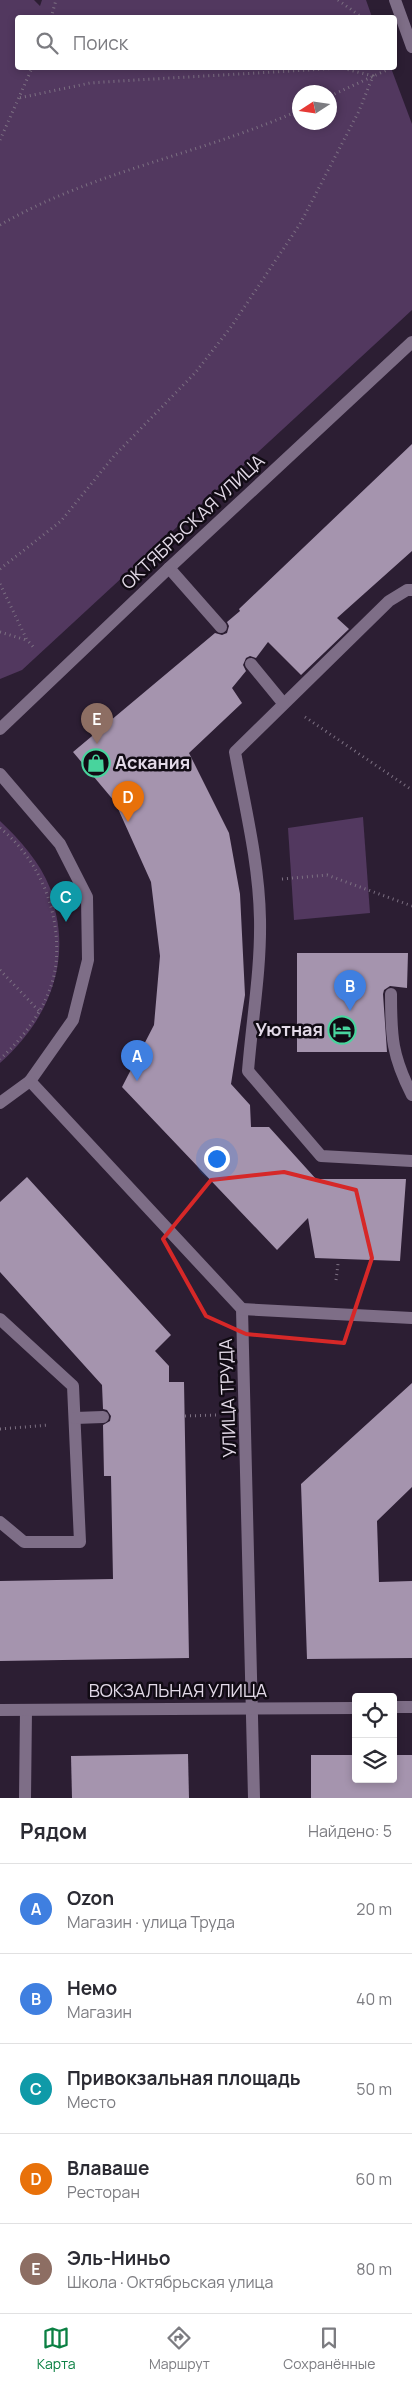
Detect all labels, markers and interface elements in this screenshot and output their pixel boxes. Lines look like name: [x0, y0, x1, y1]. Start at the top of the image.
search box: [15, 15, 397, 70]
icon: search: [33, 29, 61, 57]
text: Поиск: [73, 30, 128, 56]
north arrow: [292, 85, 337, 130]
street label: ОКТЯБРЬСКАЯ УЛИЦА: [116, 448, 270, 594]
pin: E: [81, 703, 113, 744]
shop icon: Аскания: [81, 748, 111, 778]
place label: Аскания: [115, 750, 190, 774]
pin: D: [112, 781, 144, 822]
pin: C: [50, 881, 82, 922]
pin: B: [334, 970, 366, 1011]
hotel icon: Уютная: [327, 1015, 357, 1045]
place label: Уютная: [256, 1017, 323, 1041]
pin: A: [121, 1040, 153, 1081]
your location: [204, 1146, 230, 1172]
street label: УЛИЦА ТРУДА: [213, 1338, 241, 1458]
street label: ВОКЗАЛЬНАЯ УЛИЦА: [89, 1678, 268, 1702]
map controls: [352, 1693, 397, 1783]
button: locate: [352, 1693, 397, 1738]
button: layers: [352, 1738, 397, 1783]
text: Рядом: [20, 1817, 87, 1845]
text: Найдено: 5: [308, 1820, 392, 1842]
text: Ozon: [67, 1885, 114, 1911]
text: A: [31, 1898, 41, 1920]
text: 20 m: [356, 1898, 392, 1920]
text: Магазин · улица Труда: [67, 1911, 235, 1933]
text: Немо: [67, 1975, 117, 2001]
text: B: [31, 1988, 41, 2010]
text: 40 m: [356, 1988, 392, 2010]
text: Магазин: [67, 2001, 132, 2023]
text: Привокзальная площадь: [67, 2065, 301, 2091]
text: C: [30, 2078, 42, 2100]
text: 50 m: [356, 2078, 392, 2100]
text: Место: [67, 2091, 116, 2113]
text: Влаваше: [67, 2155, 149, 2181]
text: D: [30, 2168, 42, 2190]
text: 60 m: [356, 2168, 392, 2190]
text: Ресторан: [67, 2181, 140, 2203]
text: Эль-Ниньо: [67, 2245, 171, 2271]
text: E: [31, 2258, 41, 2280]
text: 80 m: [356, 2258, 392, 2280]
text: Школа · Октябрьская улица: [67, 2271, 273, 2293]
tab: Карта: [37, 2324, 76, 2373]
tab: Маршрут: [149, 2324, 210, 2373]
tab: Сохранённые: [283, 2324, 375, 2373]

